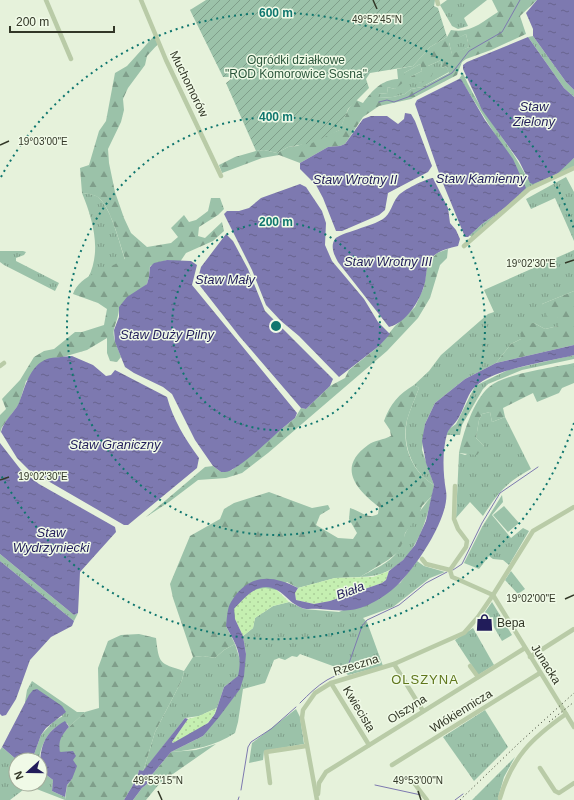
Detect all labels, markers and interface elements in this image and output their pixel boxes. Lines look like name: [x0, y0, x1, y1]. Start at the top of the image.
text: 600 m: [259, 6, 293, 20]
scale bar: [10, 8, 114, 34]
text: 49°52'45"N: [352, 14, 402, 25]
text: 200 m: [16, 15, 49, 29]
street label: Muchomorów: [167, 49, 211, 120]
park label: Ogródki działkowe "ROD Komorowice Sosna": [225, 53, 367, 81]
water label: Staw Zielony: [512, 99, 556, 129]
text: 400 m: [259, 110, 293, 124]
text: 19°03'00"E: [18, 136, 68, 147]
water label: Staw Kamienny: [436, 171, 528, 186]
water label: Staw Wrotny II: [313, 172, 398, 187]
text: 200 m: [259, 215, 293, 229]
water label: Staw Wrotny III: [344, 254, 432, 269]
text: 19°02'30"E: [506, 258, 556, 269]
water label: Staw Mały: [195, 272, 256, 287]
centre of rings: [269, 319, 283, 333]
water label: Staw Duży Pilny: [120, 327, 215, 342]
water label: Staw Graniczny: [69, 437, 162, 452]
text: 19°02'30"E: [18, 471, 68, 482]
water label: Staw Wydrzyniecki: [13, 525, 90, 555]
water label: Biała: [334, 578, 366, 603]
text: 19°02'00"E: [506, 593, 556, 604]
shop icon: Bepa: [474, 613, 494, 633]
place label: Bepa: [497, 616, 525, 630]
street label: Junacka: [528, 641, 564, 687]
street label: Rzeczna: [332, 651, 381, 679]
district label: OLSZYNA: [391, 672, 459, 687]
street label: Kwiecista: [340, 684, 378, 735]
street label: Włókiennicza: [427, 686, 495, 736]
street label: Olszyna: [385, 691, 429, 726]
north arrow: [8, 752, 48, 792]
text: N: [12, 770, 26, 781]
text: 49°53'15"N: [133, 775, 183, 786]
text: 49°53'00"N: [393, 775, 443, 786]

